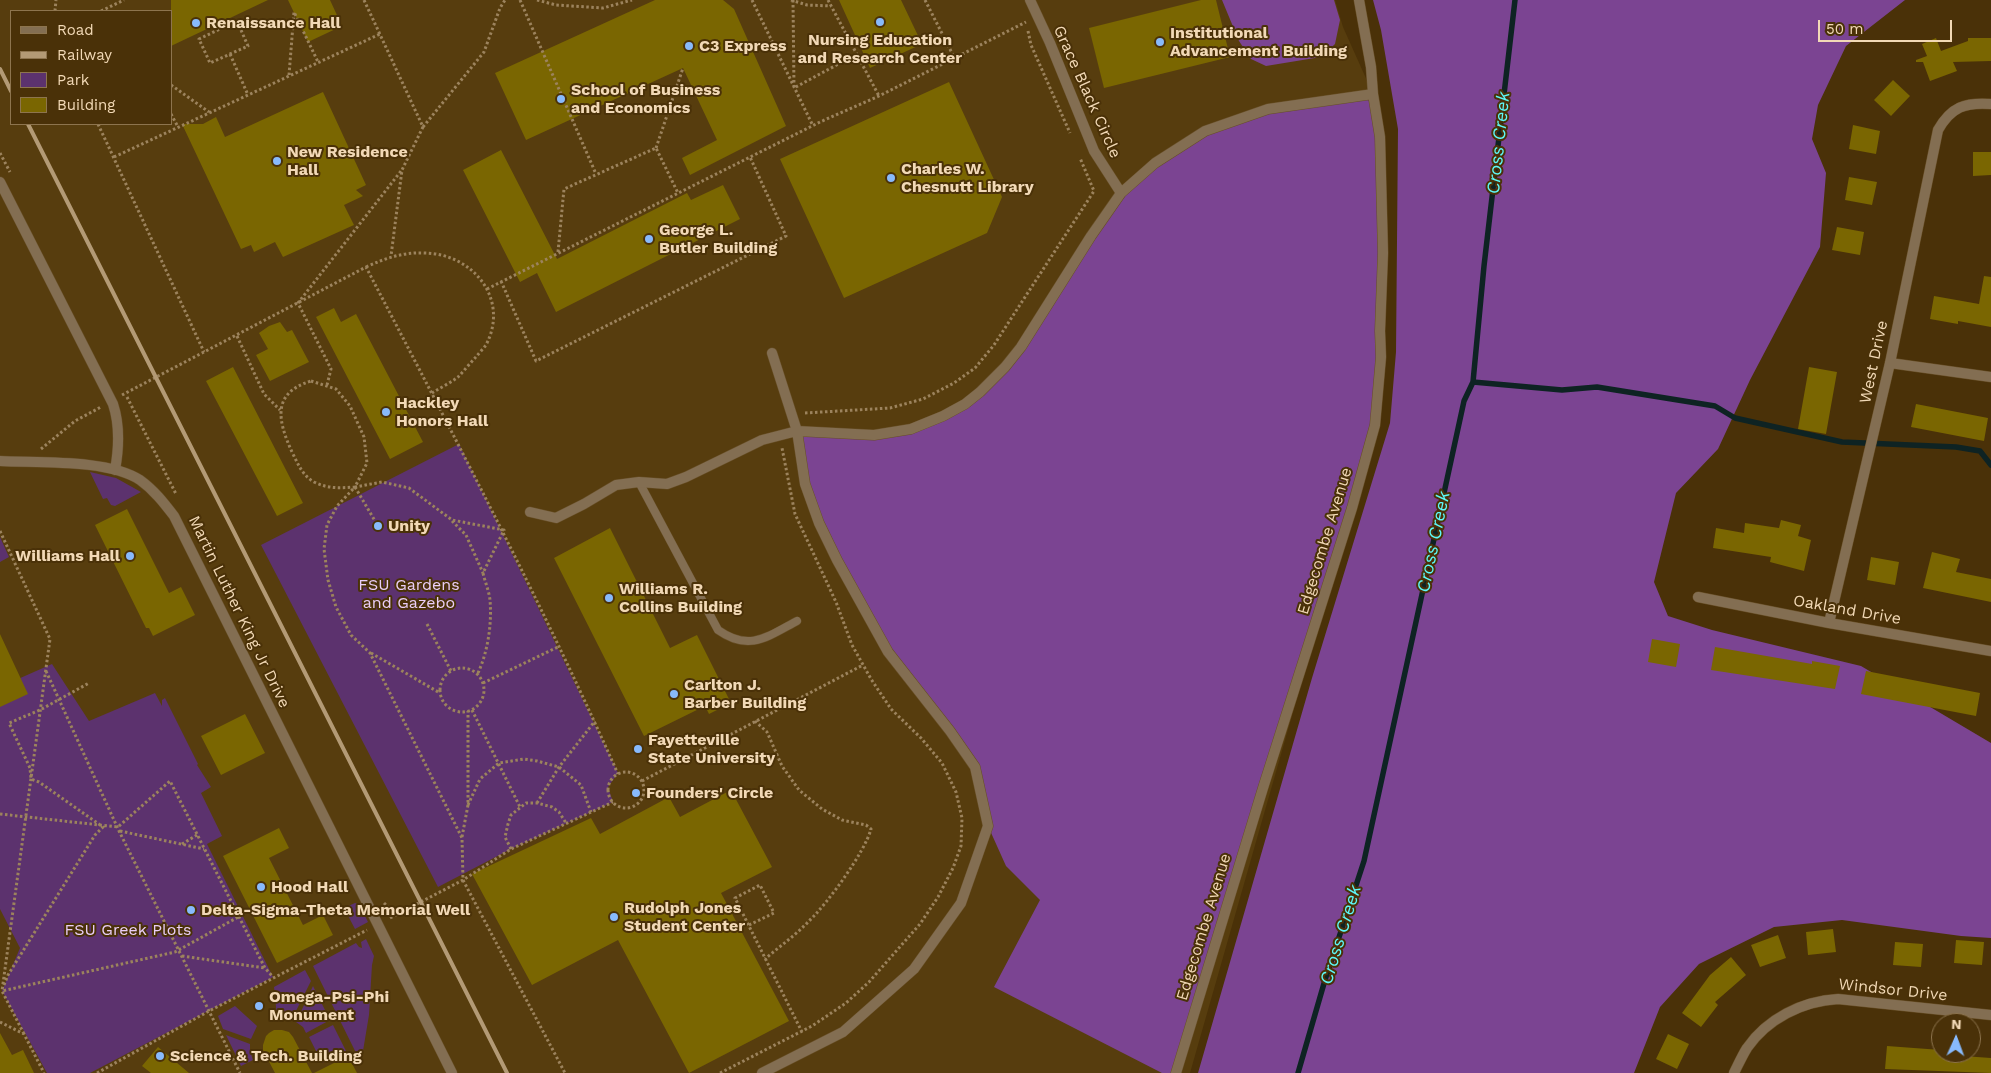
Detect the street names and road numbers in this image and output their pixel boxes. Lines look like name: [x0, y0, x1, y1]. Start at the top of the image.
street label: Grace Black Circle: [1049, 23, 1125, 161]
street label: West Drive: [1856, 319, 1892, 405]
street label: Edgecombe Avenue: [1293, 465, 1357, 617]
street label: Martin Luther King Jr Drive: [184, 513, 294, 711]
street label: Oakland Drive: [1792, 591, 1902, 629]
street label: Edgecombe Avenue: [1172, 851, 1236, 1003]
street label: Windsor Drive: [1838, 975, 1948, 1005]

